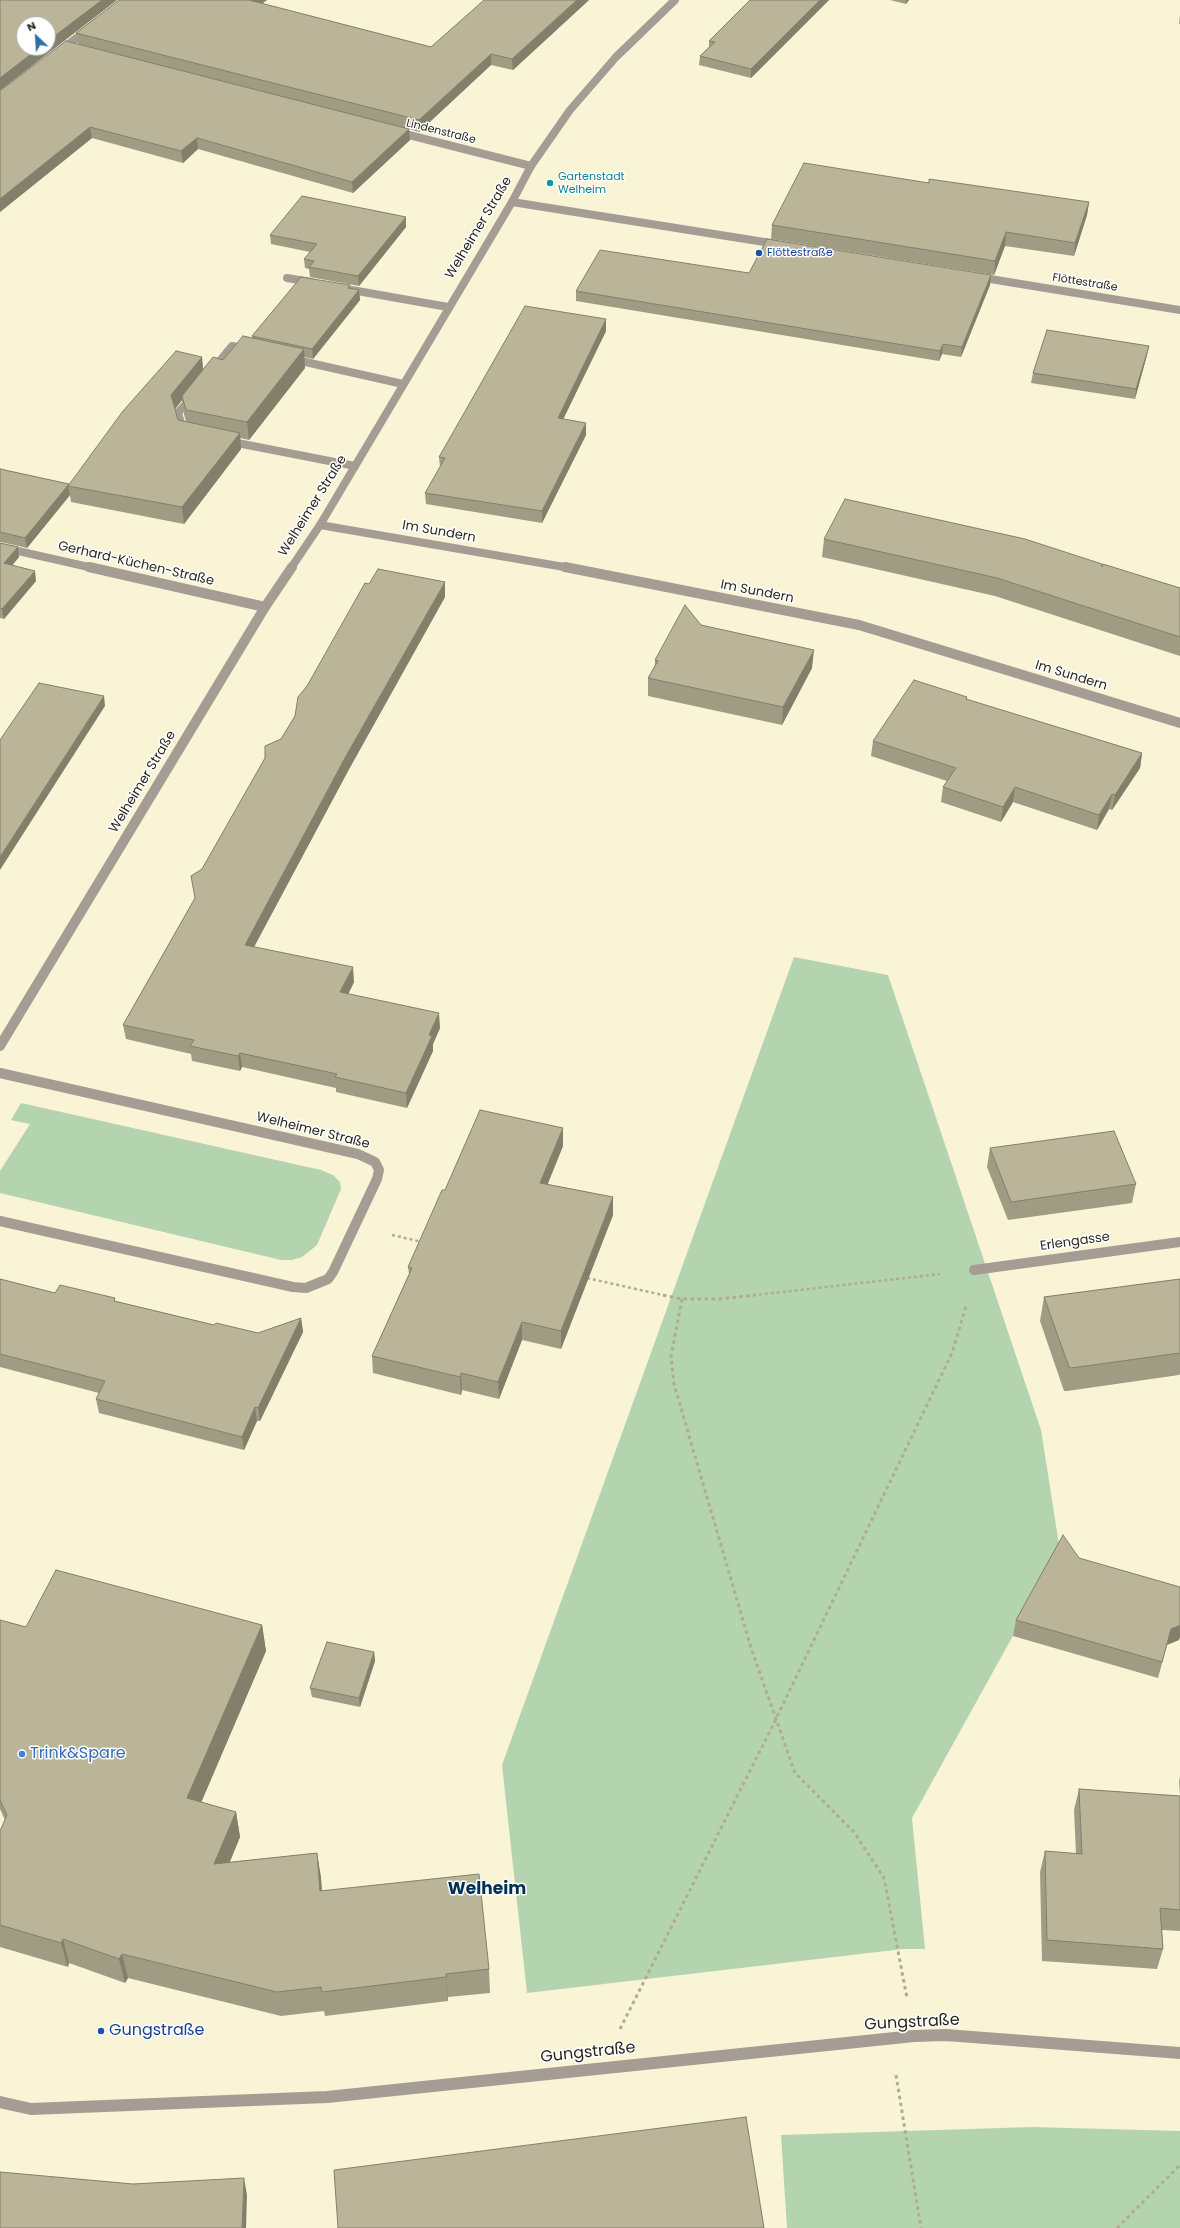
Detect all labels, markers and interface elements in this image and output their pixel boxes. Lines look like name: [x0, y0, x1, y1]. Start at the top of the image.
north arrow: [16, 16, 56, 56]
text: N: [24, 17, 38, 35]
street label: Lindenstraße: [405, 117, 477, 147]
place label: Gartenstadt Welheim: [558, 170, 625, 196]
street label: Welheimer Straße: [442, 174, 516, 282]
marker: Gartenstadt Welheim: [545, 178, 555, 188]
place label: Flöttestraße: [767, 246, 833, 260]
marker: Flöttestraße: [754, 248, 764, 258]
street label: Flöttestraße: [1052, 271, 1118, 295]
street label: Welheimer Straße: [276, 453, 350, 559]
street label: Im Sundern: [401, 518, 477, 546]
street label: Gerhard-Küchen-Straße: [56, 538, 216, 590]
street label: Im Sundern: [719, 577, 795, 607]
street label: Im Sundern: [1033, 658, 1109, 694]
street label: Welheimer Straße: [106, 728, 180, 836]
street label: Welheimer Straße: [255, 1109, 371, 1153]
street label: Erlengasse: [1039, 1229, 1111, 1255]
place label: Trink&Spare: [30, 1744, 126, 1764]
marker: Trink&Spare: [17, 1749, 27, 1759]
district label: Welheim: [448, 1880, 526, 1900]
street label: Gungstraße: [864, 2011, 960, 2035]
place label: Gungstraße: [109, 2021, 205, 2041]
marker: Gungstraße: [96, 2026, 106, 2036]
street label: Gungstraße: [539, 2038, 637, 2068]

